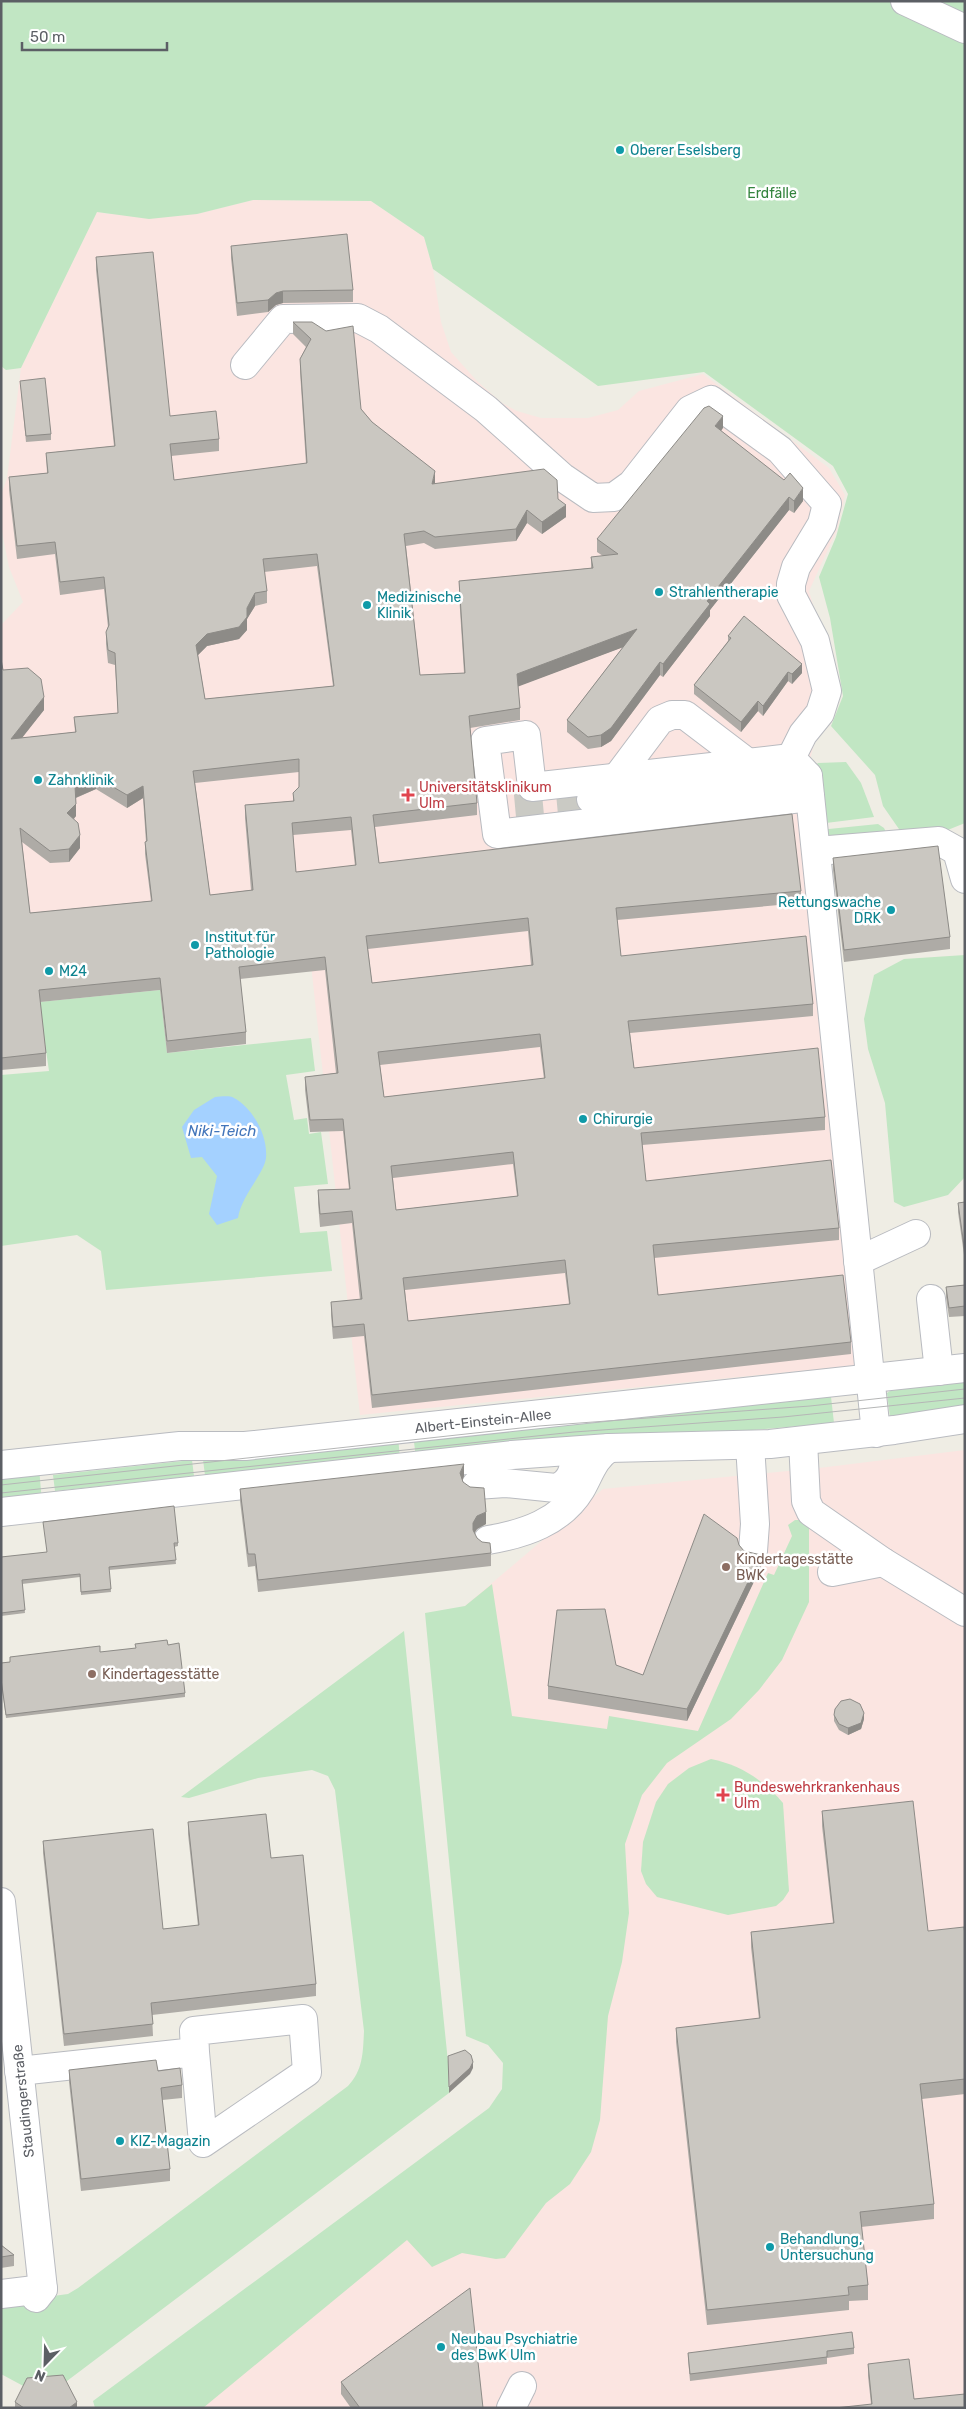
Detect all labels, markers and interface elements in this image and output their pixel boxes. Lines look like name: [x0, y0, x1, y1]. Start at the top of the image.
scale bar: [22, 20, 168, 52]
text: 50 m: [30, 28, 65, 46]
place label: Oberer Eselsberg: [630, 142, 741, 159]
marker: Oberer Eselsberg: [614, 144, 626, 156]
park label: Erdfälle: [747, 185, 797, 202]
place label: Strahlentherapie: [669, 584, 779, 601]
marker: Strahlentherapie: [653, 586, 665, 598]
place label: Medizinische Klinik: [377, 589, 461, 622]
marker: Medizinische Klinik: [361, 599, 373, 611]
place label: Zahnklinik: [48, 772, 115, 789]
marker: Zahnklinik: [32, 774, 44, 786]
place label: Universitätsklinikum Ulm: [419, 779, 552, 812]
marker: Universitätsklinikum Ulm: [401, 788, 415, 802]
place label: Rettungswache DRK: [778, 894, 882, 927]
marker: Rettungswache DRK: [885, 904, 897, 916]
place label: Institut für Pathologie: [205, 929, 276, 962]
marker: Institut für Pathologie: [189, 939, 201, 951]
place label: M24: [59, 963, 87, 980]
marker: M24: [43, 965, 55, 977]
place label: Chirurgie: [593, 1111, 653, 1128]
marker: Chirurgie: [577, 1113, 589, 1125]
water label: Niki-Teich: [188, 1122, 256, 1140]
street label: Albert-Einstein-Allee: [414, 1406, 552, 1437]
place label: Kindertagesstätte BWK: [736, 1551, 854, 1584]
marker: Kindertagesstätte BWK: [720, 1561, 732, 1573]
place label: Kindertagesstätte: [102, 1666, 220, 1683]
marker: Kindertagesstätte: [86, 1668, 98, 1680]
place label: Bundeswehrkrankenhaus Ulm: [734, 1779, 900, 1812]
marker: Bundeswehrkrankenhaus Ulm: [716, 1788, 730, 1802]
street label: Staudingerstraße: [9, 2043, 38, 2158]
place label: KIZ-Magazin: [130, 2133, 211, 2150]
marker: KIZ-Magazin: [114, 2135, 126, 2147]
place label: Behandlung, Untersuchung: [780, 2231, 874, 2264]
marker: Behandlung, Untersuchung: [764, 2241, 776, 2253]
place label: Neubau Psychiatrie des BwK Ulm: [451, 2331, 578, 2364]
north arrow: [20, 2339, 70, 2389]
marker: Neubau Psychiatrie des BwK Ulm: [435, 2341, 447, 2353]
text: N: [32, 2366, 48, 2385]

